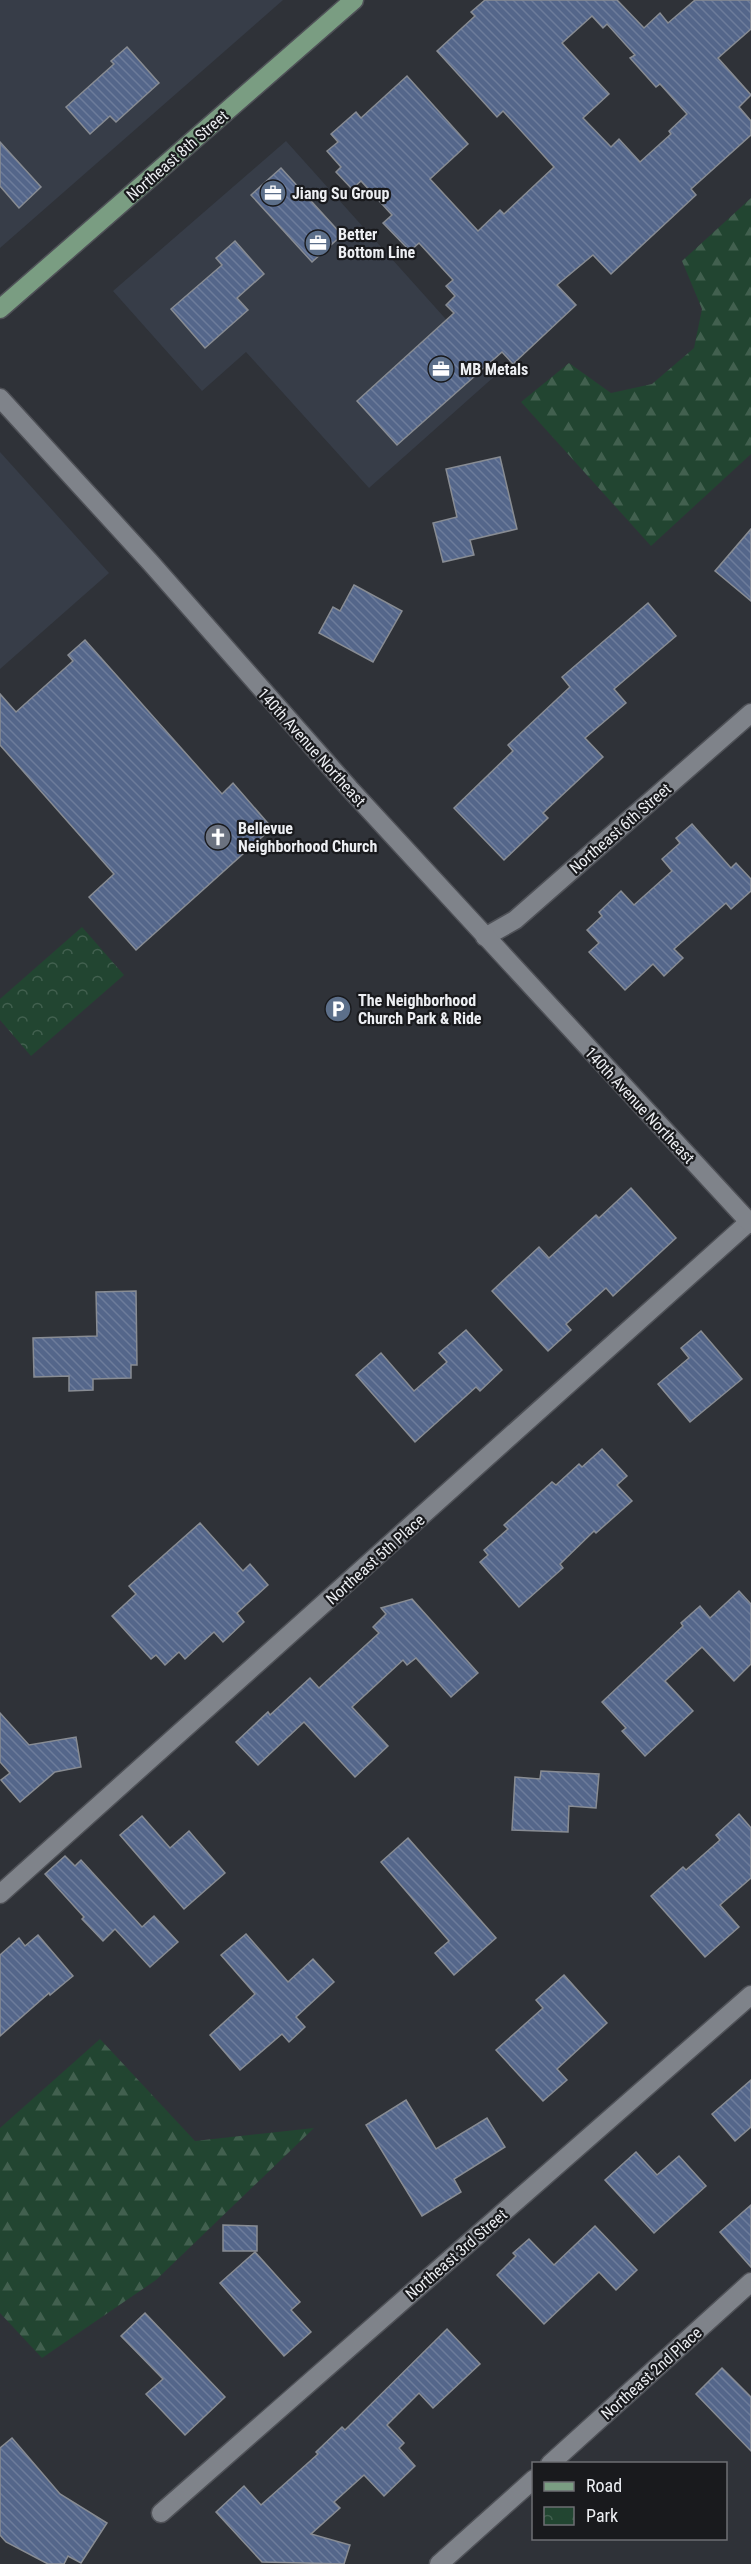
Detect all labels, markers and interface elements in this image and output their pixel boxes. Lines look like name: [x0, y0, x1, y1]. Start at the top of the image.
street label: Northeast 8th Street: [123, 106, 232, 205]
office icon: Jiang Su Group: [258, 178, 288, 208]
place label: Jiang Su Group: [292, 184, 389, 203]
place label: Better Bottom Line: [338, 225, 416, 262]
office icon: Better Bottom Line: [303, 228, 333, 258]
office icon: MB Metals: [426, 354, 456, 384]
place label: MB Metals: [460, 360, 528, 379]
street label: 140th Avenue Northeast: [254, 684, 370, 811]
street label: Northeast 6th Street: [566, 779, 675, 878]
place label: Bellevue Neighborhood Church: [238, 819, 377, 856]
church icon: Bellevue Neighborhood Church: [203, 822, 233, 852]
place label: The Neighborhood Church Park & Ride: [358, 991, 482, 1028]
parking icon: The Neighborhood Church Park & Ride: [323, 994, 353, 1024]
street label: 140th Avenue Northeast: [581, 1043, 699, 1168]
street label: Northeast 5th Place: [322, 1510, 428, 1608]
street label: Northeast 3rd Street: [402, 2205, 511, 2304]
street label: Northeast 2nd Place: [597, 2323, 706, 2424]
legend: [532, 2462, 727, 2540]
text: Road: [586, 2475, 622, 2496]
text: Park: [586, 2505, 618, 2526]

